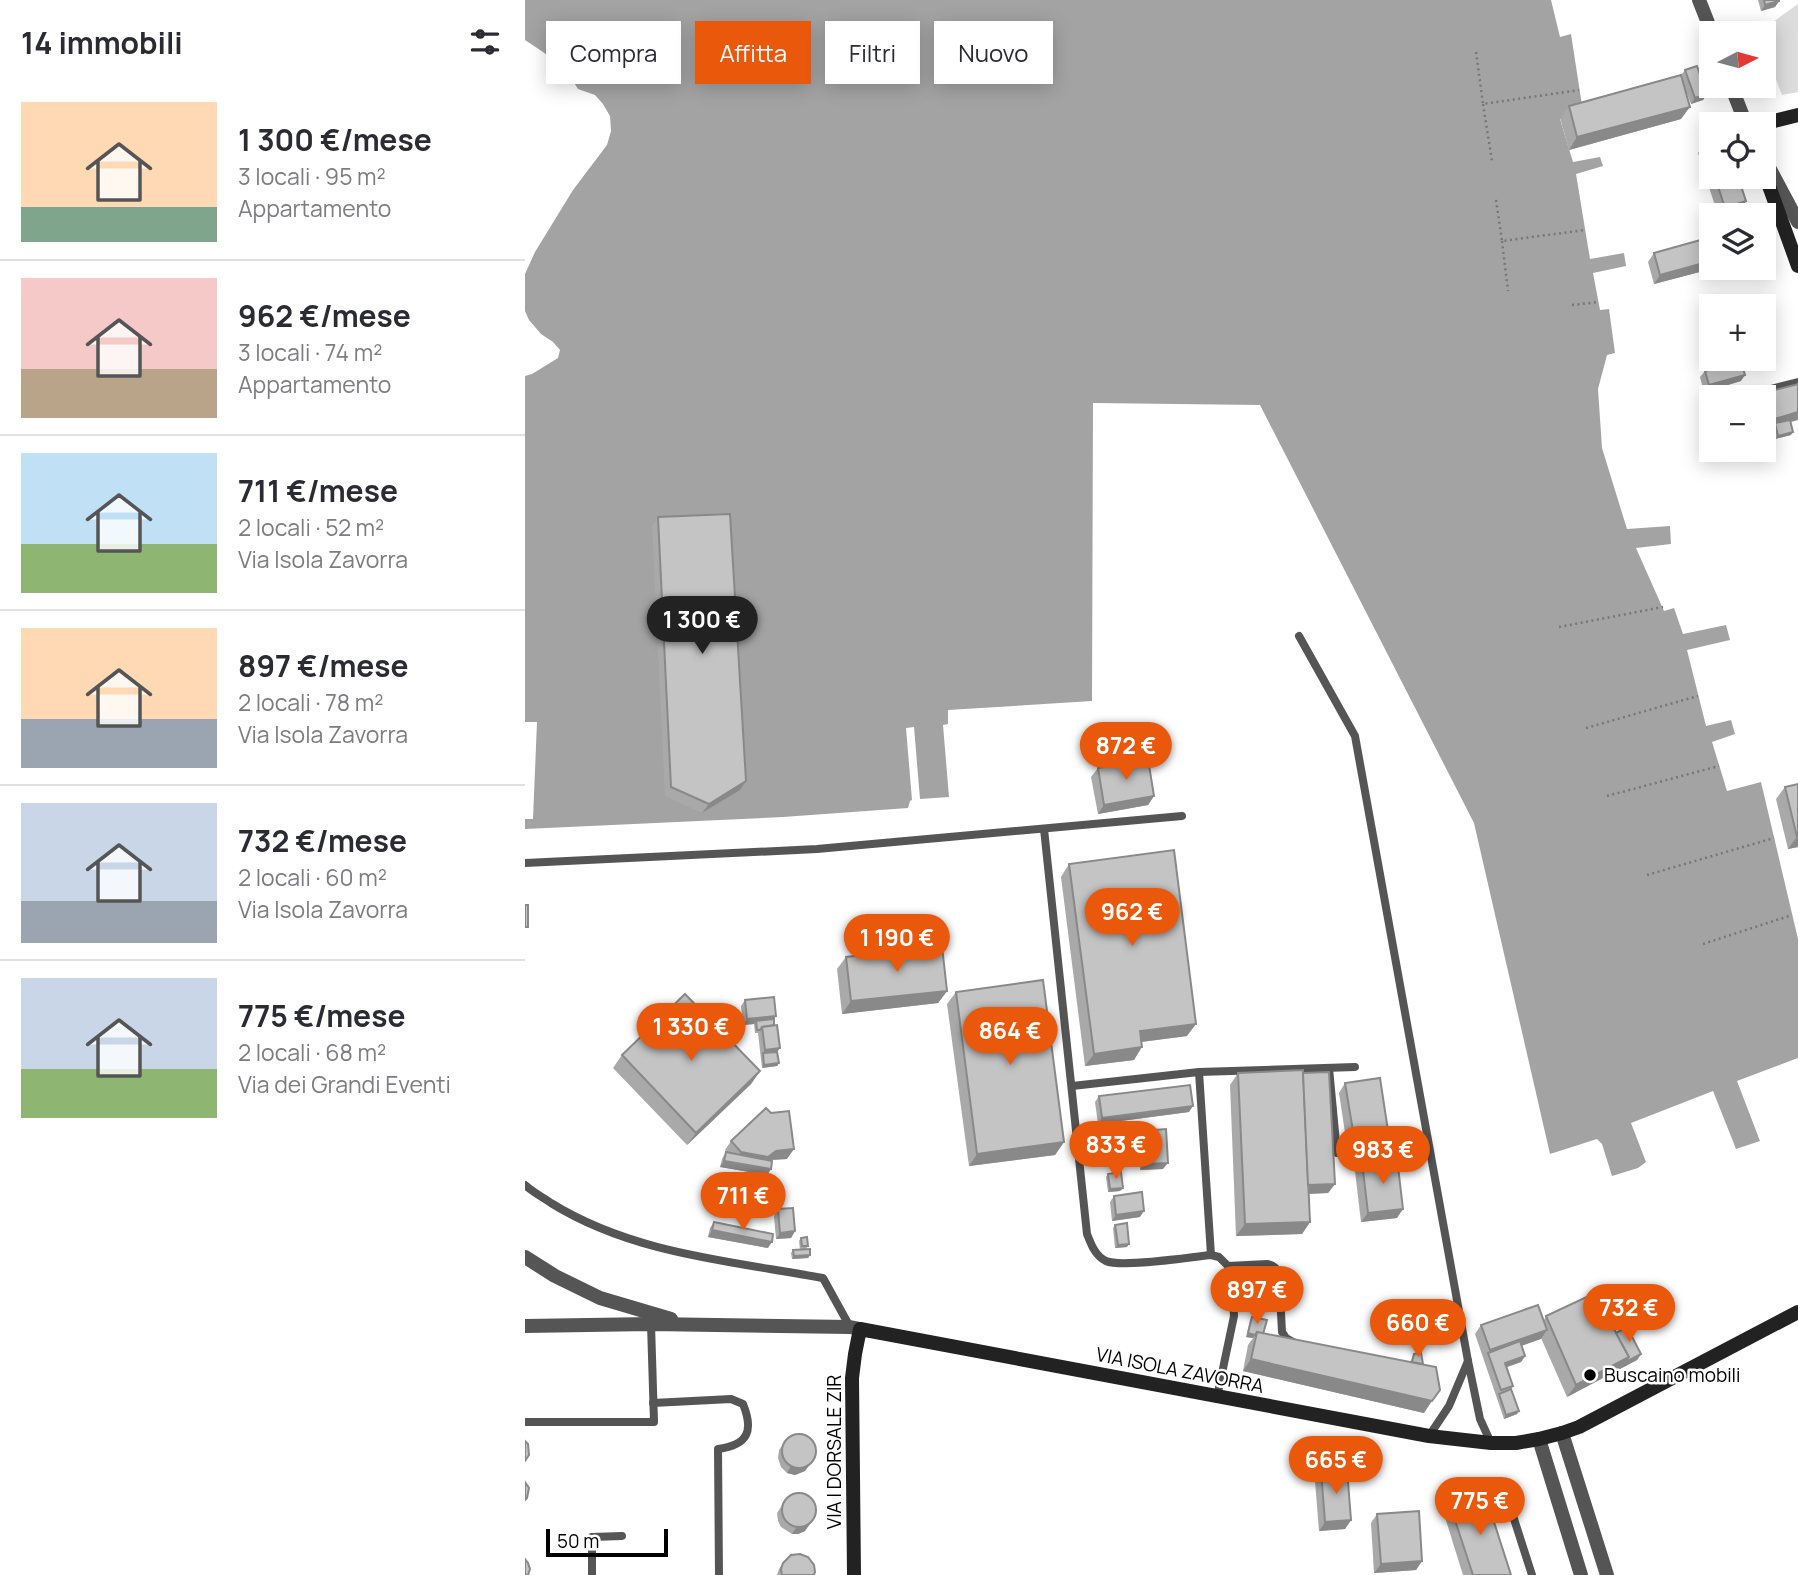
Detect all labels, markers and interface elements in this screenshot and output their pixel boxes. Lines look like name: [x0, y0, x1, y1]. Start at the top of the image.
chip: Compra: [546, 21, 681, 84]
chip: Affitta: [695, 21, 811, 84]
chip: Filtri: [825, 21, 920, 84]
chip: Nuovo: [934, 21, 1053, 84]
north arrow: [1699, 21, 1776, 98]
map controls: [1699, 21, 1776, 462]
text: 14 immobili: [21, 22, 183, 63]
icon: filters: [466, 23, 504, 61]
button: locate: [1699, 112, 1776, 189]
text: 1 300 €/mese: [238, 119, 432, 160]
icon: home: [77, 130, 161, 214]
text: 3 locali · 95 m²: [238, 160, 386, 192]
text: Appartamento: [238, 192, 391, 224]
button: layers: [1699, 203, 1776, 280]
button: +: [1699, 294, 1776, 371]
text: 962 €/mese: [238, 295, 411, 336]
icon: home: [77, 306, 161, 390]
text: 3 locali · 74 m²: [238, 336, 382, 368]
text: Appartamento: [238, 368, 391, 400]
button: −: [1699, 385, 1776, 462]
text: 711 €/mese: [238, 470, 398, 511]
icon: home: [77, 481, 161, 565]
text: 2 locali · 52 m²: [238, 511, 384, 543]
text: Via Isola Zavorra: [238, 543, 408, 575]
pin: 1 300 €: [637, 596, 767, 656]
text: 1 300 €: [663, 603, 741, 635]
text: 897 €/mese: [238, 645, 409, 686]
icon: home: [77, 656, 161, 740]
text: 2 locali · 78 m²: [238, 686, 383, 718]
text: Via Isola Zavorra: [238, 718, 408, 750]
pin: 872 €: [1077, 722, 1175, 782]
text: 872 €: [1096, 729, 1156, 761]
text: 732 €/mese: [238, 820, 407, 861]
icon: home: [77, 831, 161, 915]
text: 2 locali · 60 m²: [238, 861, 387, 893]
pin: 962 €: [1083, 888, 1181, 948]
text: Via Isola Zavorra: [238, 893, 408, 925]
text: 962 €: [1101, 895, 1163, 927]
pin: 1 190 €: [832, 914, 962, 974]
text: 1 190 €: [860, 921, 934, 953]
text: 775 €/mese: [238, 995, 405, 1036]
pin: 1 330 €: [626, 1004, 756, 1063]
icon: home: [77, 1006, 161, 1090]
pin: 864 €: [961, 1007, 1059, 1067]
text: 1 330 €: [653, 1010, 729, 1042]
text: 864 €: [979, 1014, 1041, 1046]
text: 2 locali · 68 m²: [238, 1036, 386, 1068]
text: Via dei Grandi Eventi: [238, 1068, 451, 1100]
pin: 833 €: [1067, 1122, 1165, 1181]
pin: 983 €: [1334, 1126, 1432, 1186]
text: 833 €: [1085, 1128, 1147, 1160]
text: 983 €: [1352, 1133, 1414, 1165]
pin: 711 €: [694, 1172, 792, 1232]
text: 711 €: [717, 1179, 769, 1211]
pin: 897 €: [1208, 1266, 1306, 1326]
text: 897 €: [1227, 1273, 1287, 1305]
pin: 732 €: [1580, 1284, 1678, 1344]
text: 732 €: [1599, 1291, 1659, 1323]
pin: 660 €: [1369, 1300, 1467, 1359]
text: 660 €: [1386, 1306, 1450, 1338]
street label: VIA ISOLA ZAVORRA: [1094, 1341, 1266, 1399]
place label: Buscaino mobili: [1604, 1362, 1740, 1388]
marker: Buscaino mobili: [1582, 1367, 1598, 1383]
street label: VIA I DORSALE ZIR: [821, 1375, 847, 1529]
pin: 665 €: [1287, 1436, 1385, 1496]
text: 665 €: [1305, 1443, 1367, 1475]
pin: 775 €: [1431, 1478, 1529, 1537]
text: 775 €: [1451, 1484, 1509, 1516]
scale bar: [546, 1526, 669, 1558]
text: 50 m: [557, 1528, 599, 1554]

